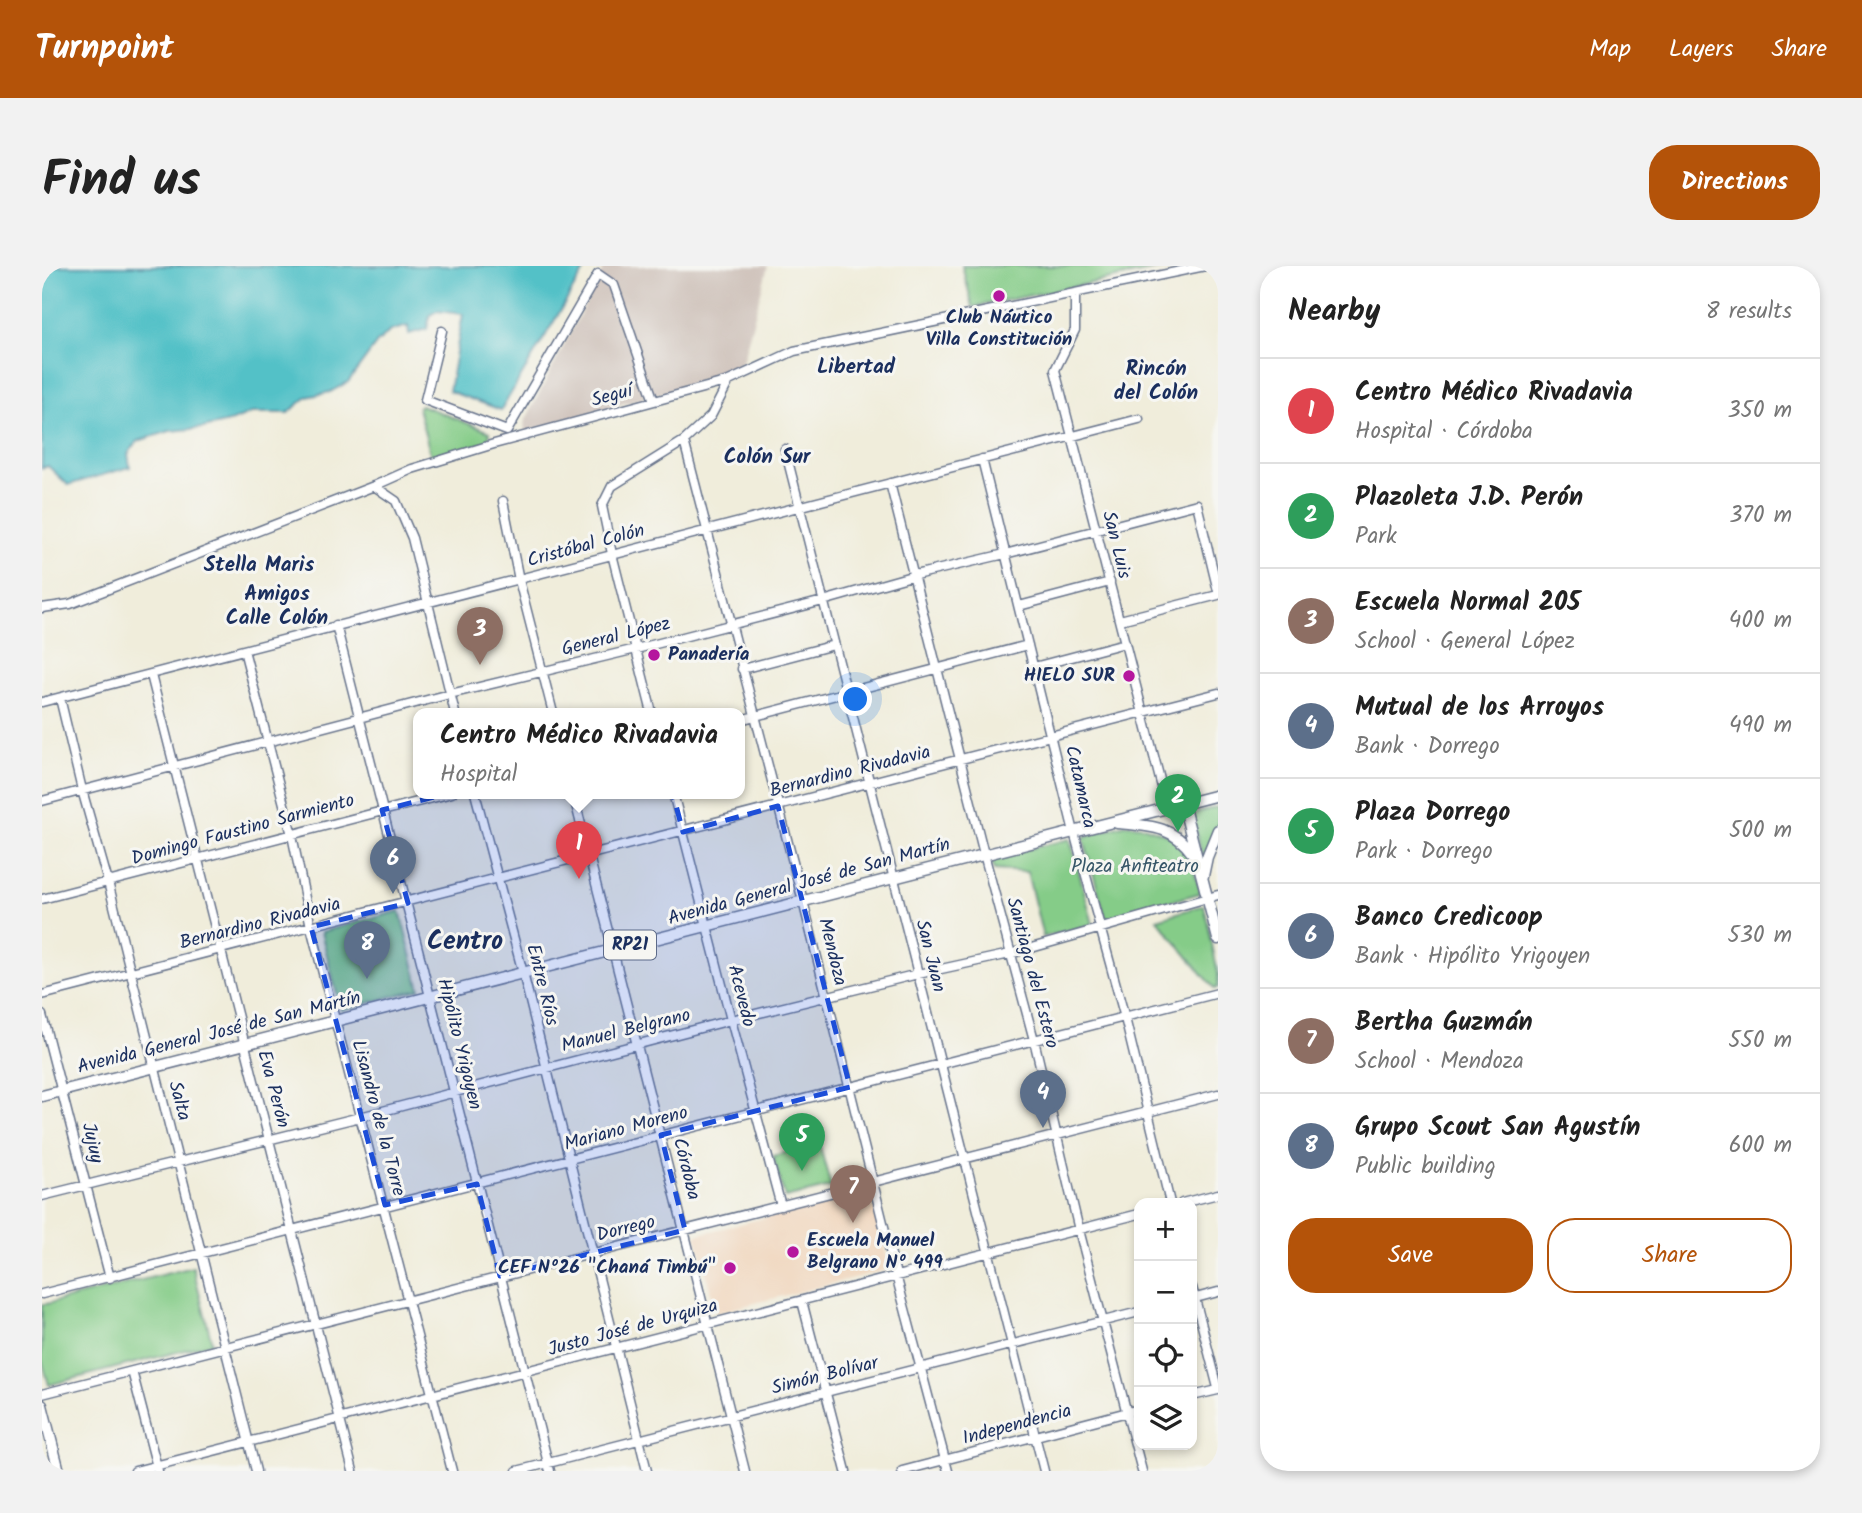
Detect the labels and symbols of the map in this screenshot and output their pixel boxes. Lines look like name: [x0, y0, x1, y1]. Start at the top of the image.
marker: Club Náutico Villa Constitución: [991, 288, 1007, 304]
place label: Club Náutico Villa Constitución: [926, 303, 1072, 355]
district label: Libertad: [817, 351, 896, 384]
district label: Rincón del Colón: [1114, 353, 1198, 410]
street label: Seguí: [588, 375, 639, 416]
district label: Colón Sur: [724, 441, 812, 474]
street label: San Luis: [1093, 508, 1139, 582]
street label: Cristóbal Colón: [524, 516, 648, 576]
district label: Stella Maris: [204, 549, 315, 582]
district label: Amigos Calle Colón: [226, 578, 328, 635]
pin: 3: [457, 607, 503, 665]
street label: General López: [558, 609, 674, 665]
place label: Panadería: [668, 640, 750, 670]
marker: Panadería: [646, 647, 662, 663]
place label: HIELO SUR: [1024, 661, 1116, 691]
marker: HIELO SUR: [1121, 668, 1137, 684]
your location: [838, 682, 872, 716]
street label: Bernardino Rivadavia: [766, 737, 934, 807]
street label: Catamarca: [1056, 743, 1104, 831]
pin: 2: [1155, 774, 1201, 832]
street label: Domingo Faustino Sarmiento: [128, 786, 358, 874]
pin: 1: [556, 821, 602, 879]
street label: Avenida General José de San Martín: [664, 830, 954, 934]
pin: 6: [370, 836, 416, 894]
park label: Plaza Anfiteatro: [1071, 852, 1199, 882]
street label: Bernardino Rivadavia: [176, 889, 344, 959]
street label: Santiago del Estero: [997, 894, 1067, 1052]
street label: Mendoza: [809, 915, 855, 989]
street label: San Juan: [907, 917, 953, 995]
pin: 8: [344, 921, 390, 979]
district label: Centro: [427, 921, 503, 963]
road number: RP21: [604, 930, 656, 960]
street label: Entre Ríos: [517, 941, 567, 1029]
street label: Acevedo: [719, 962, 763, 1030]
street label: Hipólito Yrigoyen: [428, 975, 490, 1113]
street label: Avenida General José de San Martín: [74, 983, 364, 1083]
street label: Manuel Belgrano: [558, 1000, 694, 1062]
street label: Lisandro de la Torre: [343, 1036, 413, 1200]
street label: Eva Perón: [248, 1047, 298, 1131]
pin: 4: [1020, 1070, 1066, 1128]
street label: Salta: [159, 1078, 199, 1124]
street label: Mariano Moreno: [561, 1098, 691, 1160]
pin: 5: [779, 1113, 825, 1171]
street label: Jujuy: [73, 1120, 111, 1167]
street label: Córdoba: [664, 1135, 708, 1203]
pin: 7: [830, 1165, 876, 1223]
street label: Dorrego: [593, 1207, 659, 1251]
place label: Escuela Manuel Belgrano Nº 499: [807, 1226, 943, 1278]
marker: Escuela Manuel Belgrano Nº 499: [785, 1244, 801, 1260]
place label: CEF Nº26 "Chaná Timbú": [498, 1253, 716, 1283]
marker: CEF Nº26 "Chaná Timbú": [722, 1260, 738, 1276]
street label: Justo José de Urquiza: [545, 1291, 721, 1365]
street label: Simón Bolívar: [768, 1348, 883, 1404]
street label: Independencia: [959, 1396, 1075, 1454]

